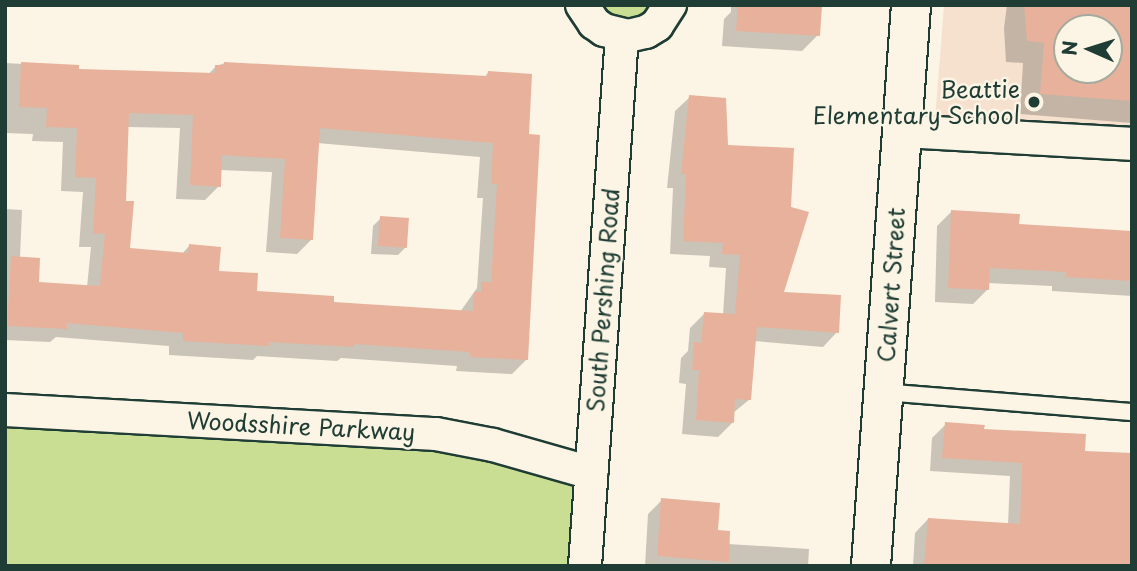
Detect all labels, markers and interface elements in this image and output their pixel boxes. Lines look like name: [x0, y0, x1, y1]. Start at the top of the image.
north arrow: [1053, 14, 1123, 84]
text: N: [1055, 40, 1083, 56]
place label: Beattie Elementary School: [813, 75, 1020, 129]
marker: Beattie Elementary School: [1026, 94, 1042, 110]
street label: South Pershing Road: [581, 186, 625, 414]
street label: Calvert Street: [872, 205, 910, 365]
street label: Woodsshire Parkway: [186, 406, 416, 446]

